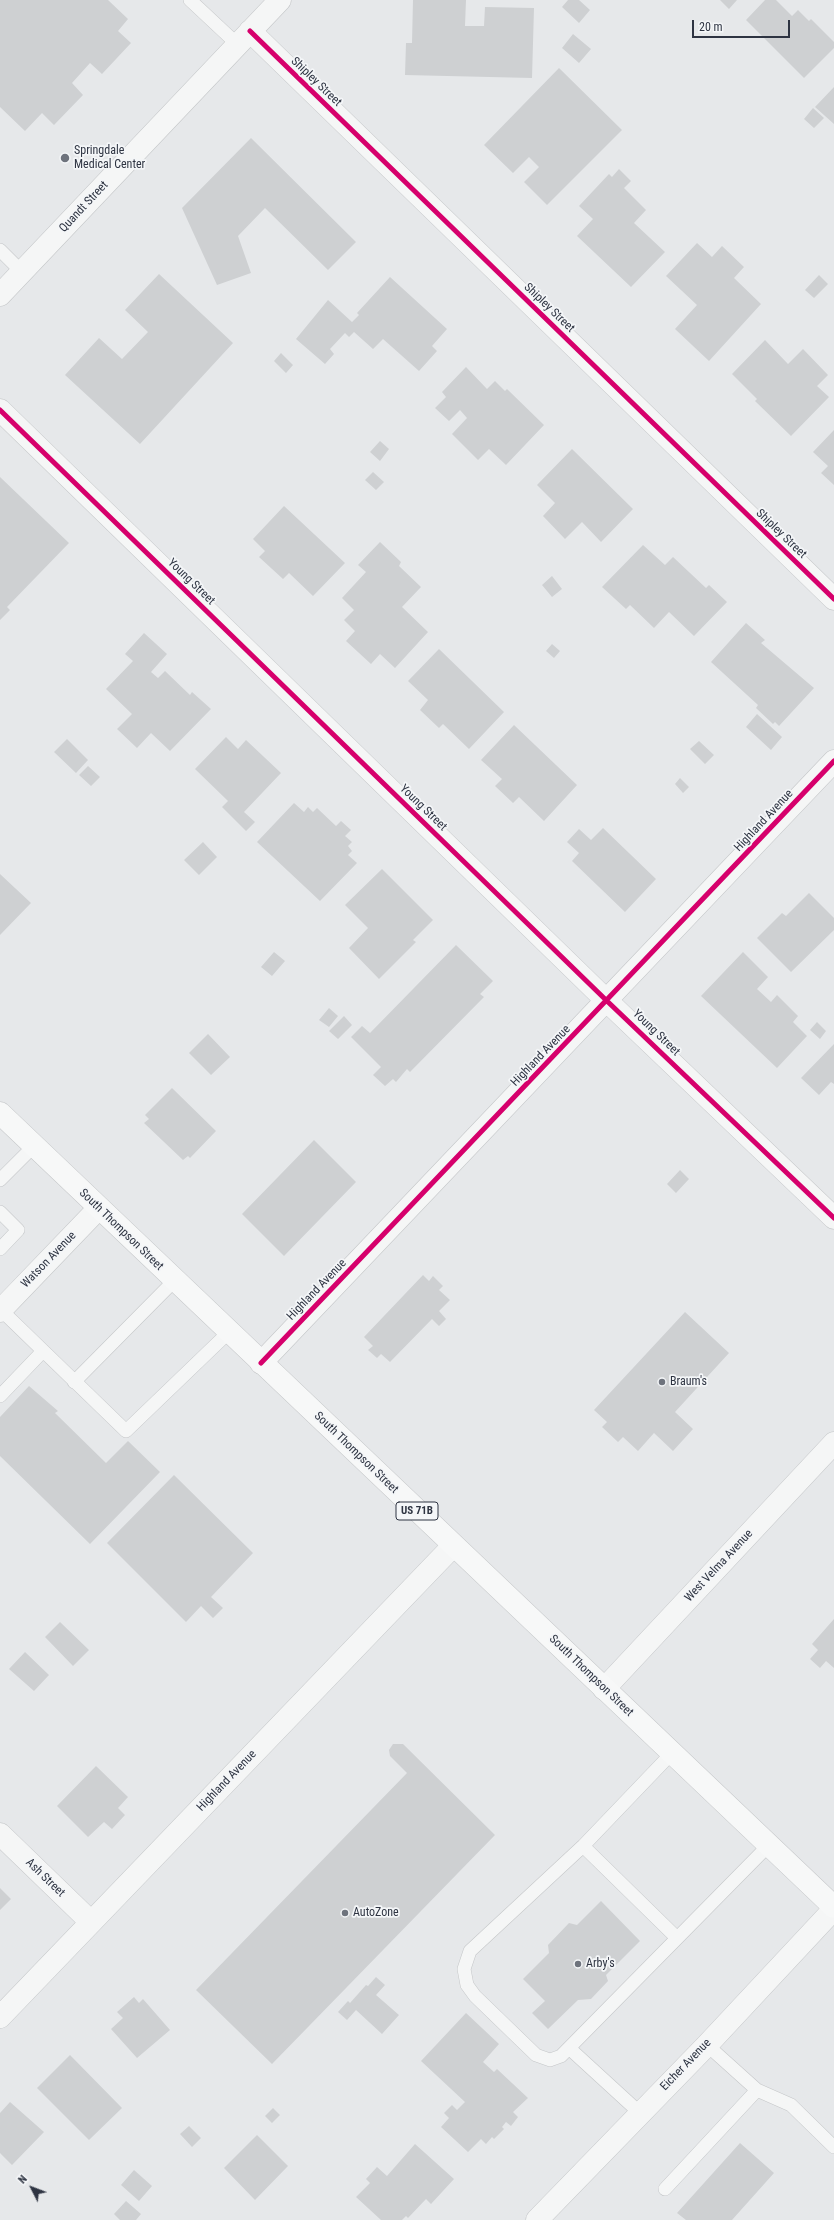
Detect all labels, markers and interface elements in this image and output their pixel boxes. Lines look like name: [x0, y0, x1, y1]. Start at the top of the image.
scale bar: [694, 12, 792, 38]
text: 20 m: [699, 20, 723, 34]
street label: Shipley Street: [288, 54, 344, 110]
place label: Springdale Medical Center: [74, 144, 145, 172]
marker: Springdale Medical Center: [59, 152, 71, 164]
street label: Quandt Street: [57, 178, 111, 236]
street label: Shipley Street: [521, 280, 577, 336]
street label: Shipley Street: [753, 506, 809, 562]
street label: Young Street: [164, 556, 218, 608]
street label: Young Street: [396, 782, 450, 834]
street label: Highland Avenue: [732, 787, 796, 855]
street label: Young Street: [629, 1007, 683, 1059]
street label: Highland Avenue: [508, 1022, 574, 1090]
street label: South Thompson Street: [76, 1186, 166, 1274]
street label: Watson Avenue: [19, 1229, 79, 1291]
street label: Highland Avenue: [284, 1256, 350, 1324]
place label: Braum's: [670, 1375, 707, 1389]
marker: Braum's: [657, 1377, 667, 1387]
street label: South Thompson Street: [311, 1409, 401, 1497]
road number: US 71B: [396, 1502, 438, 1520]
street label: West Velma Avenue: [682, 1527, 756, 1605]
street label: South Thompson Street: [546, 1632, 636, 1720]
street label: Highland Avenue: [194, 1747, 260, 1815]
street label: Ash Street: [22, 1856, 68, 1900]
place label: AutoZone: [353, 1906, 399, 1920]
marker: AutoZone: [340, 1908, 350, 1918]
place label: Arby's: [586, 1957, 615, 1971]
marker: Arby's: [573, 1959, 583, 1969]
street label: Eicher Avenue: [658, 2036, 714, 2094]
north arrow: [12, 2168, 52, 2208]
text: N: [16, 2173, 30, 2186]

